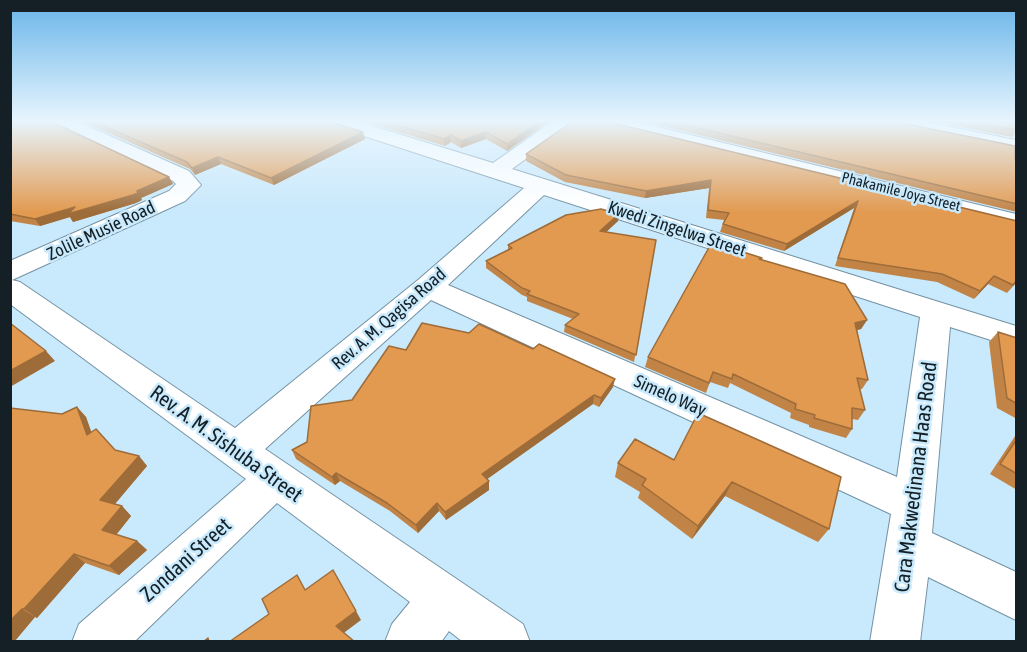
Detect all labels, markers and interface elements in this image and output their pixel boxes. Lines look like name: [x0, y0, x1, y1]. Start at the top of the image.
street label: Phakamile Joya Street: [840, 169, 962, 215]
street label: Kwedi Zingelwa Street: [605, 196, 749, 262]
street label: Zolile Musie Road: [43, 197, 159, 265]
street label: Rev. A. M. Qagisa Road: [328, 264, 450, 374]
street label: Cara Makwedinana Haas Road: [889, 360, 943, 594]
street label: Simelo Way: [631, 371, 709, 421]
street label: Rev. A. M. Sishuba Street: [145, 380, 307, 508]
street label: Zondani Street: [136, 513, 236, 607]

